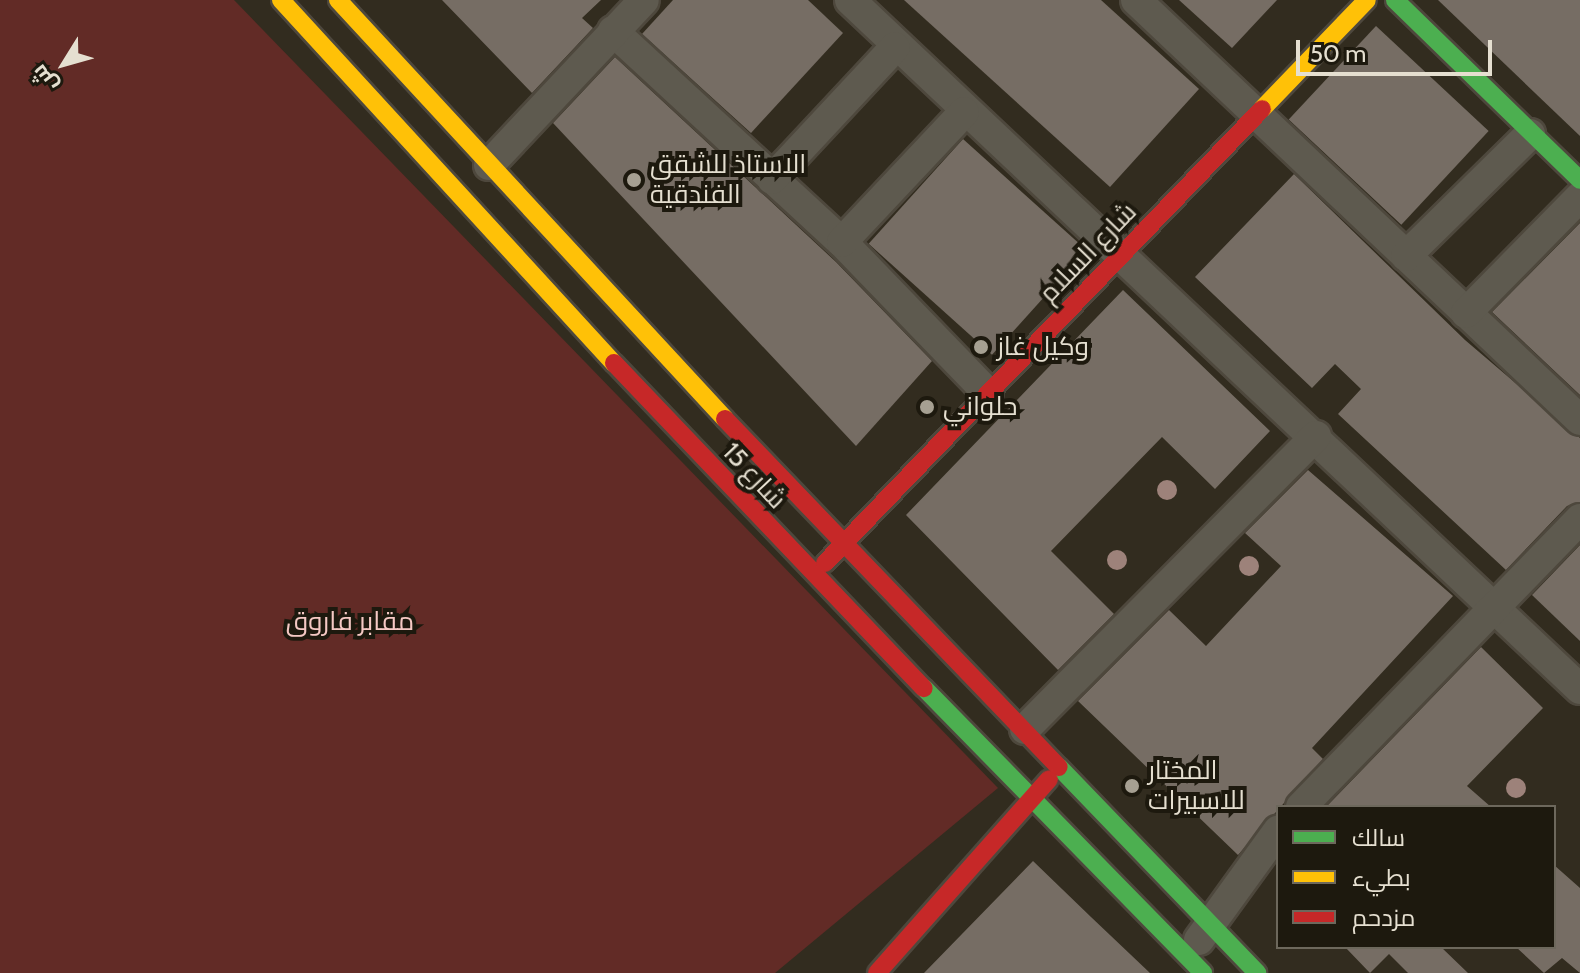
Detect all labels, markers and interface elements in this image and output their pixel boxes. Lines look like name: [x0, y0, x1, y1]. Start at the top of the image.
north arrow: [24, 24, 104, 104]
scale bar: [1300, 24, 1496, 74]
text: 50 m: [1310, 39, 1366, 68]
text: ش: [25, 59, 64, 98]
place label: الاستاذ للشقق الفندقية: [650, 149, 806, 210]
marker: الاستاذ للشقق الفندقية: [625, 171, 643, 189]
street label: شارع السلام: [1033, 197, 1143, 309]
place label: وكيل غاز: [997, 331, 1089, 363]
marker: وكيل غاز: [972, 338, 990, 356]
place label: حلواني: [943, 391, 1017, 423]
marker: حلواني: [918, 398, 936, 416]
street label: شارع 15: [716, 437, 792, 515]
park label: مقابر فاروق: [286, 606, 414, 638]
place label: المختار للاسبيرات: [1148, 755, 1245, 816]
marker: المختار للاسبيرات: [1123, 777, 1141, 795]
legend: [1276, 805, 1556, 949]
text: سالك: [1352, 823, 1405, 852]
text: بطيء: [1352, 863, 1411, 892]
text: مزدحم: [1352, 903, 1415, 932]

